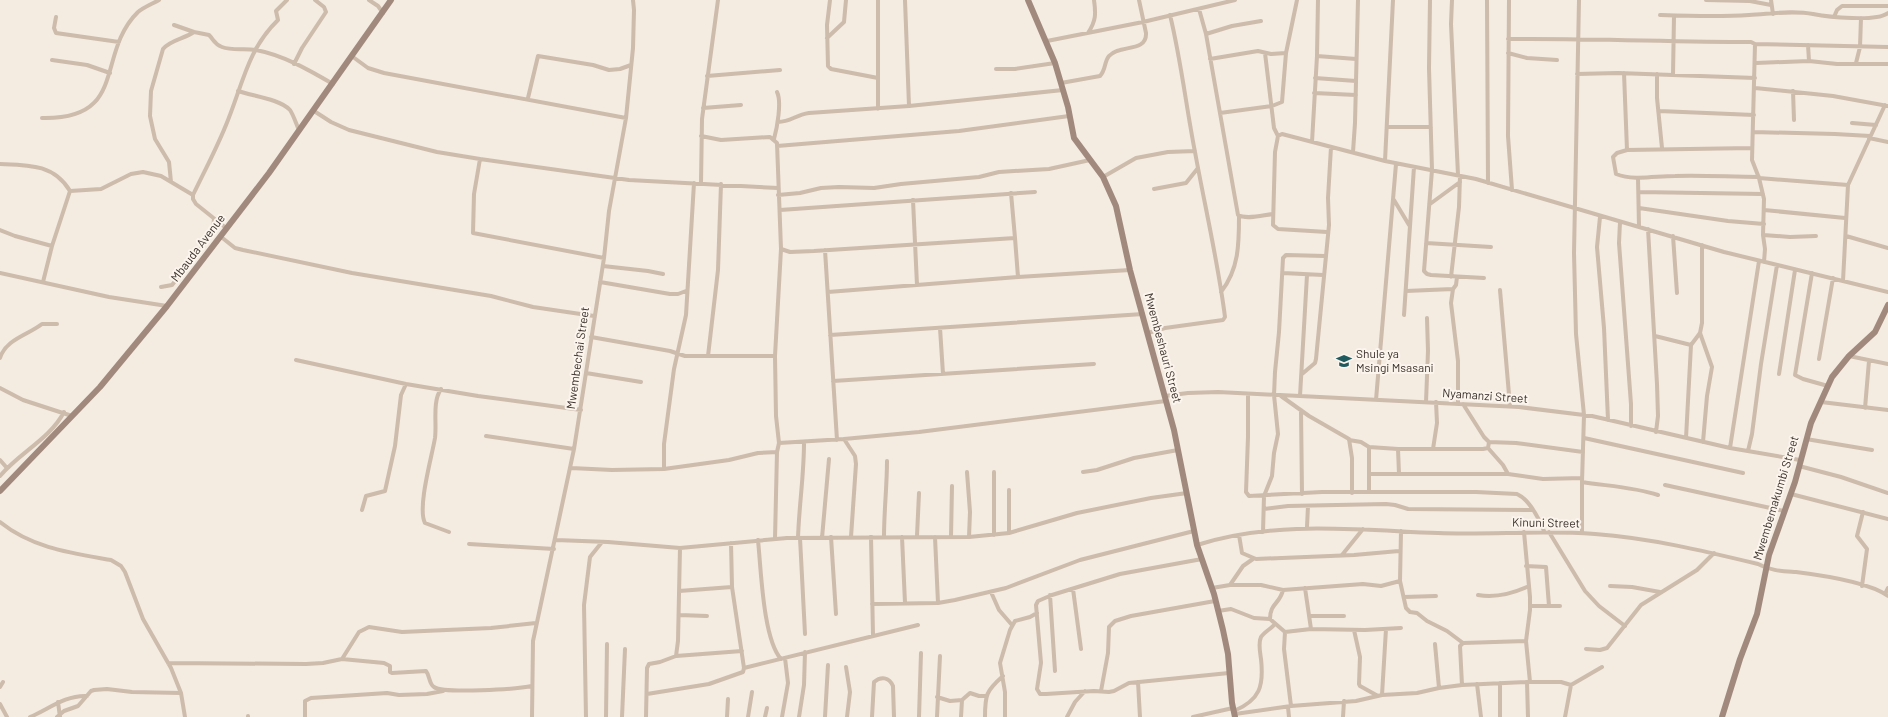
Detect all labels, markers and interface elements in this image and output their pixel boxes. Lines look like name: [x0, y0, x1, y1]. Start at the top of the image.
street label: Mbauda Avenue: [167, 211, 227, 284]
street label: Mwembeshauri Street: [1143, 291, 1185, 404]
street label: Mwembechai Street: [563, 306, 591, 410]
place label: Shule ya Msingi Msasani: [1356, 346, 1434, 374]
school or university icon: Shule ya Msingi Msasani: [1335, 352, 1353, 370]
street label: Nyamanzi Street: [1442, 385, 1528, 405]
street label: Mwembemakumbi Street: [1749, 434, 1801, 562]
street label: Kinuni Street: [1512, 514, 1580, 530]

